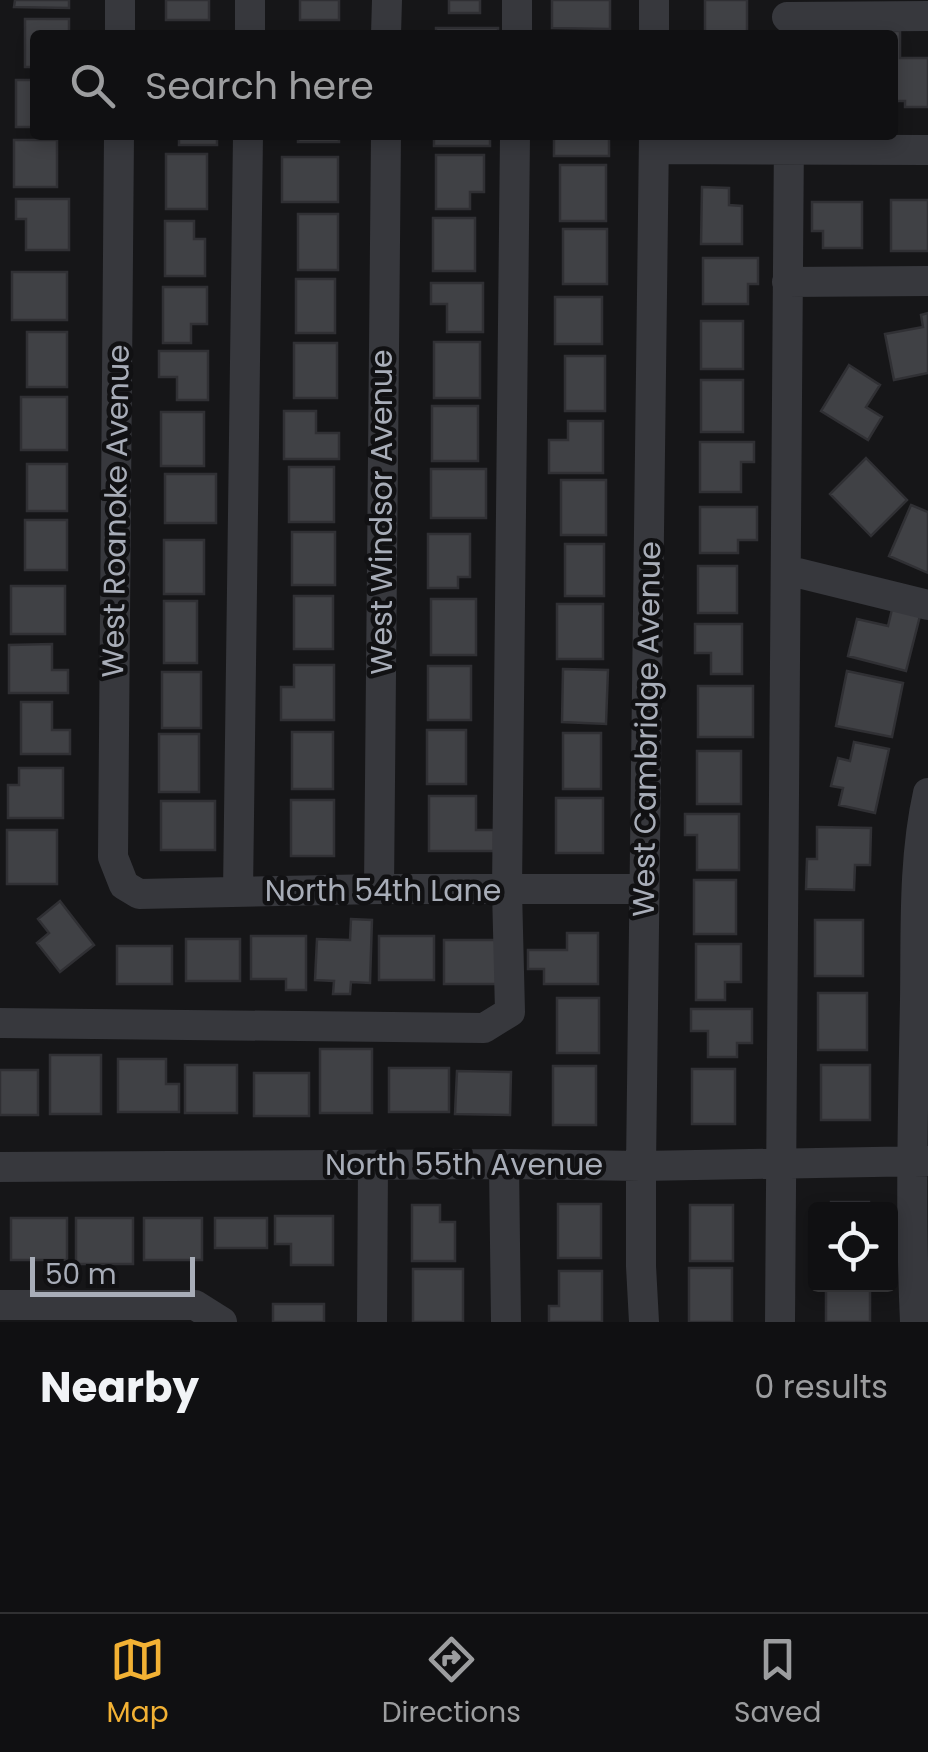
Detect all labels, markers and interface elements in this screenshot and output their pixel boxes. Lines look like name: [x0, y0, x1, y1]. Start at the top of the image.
search box: [30, 30, 898, 140]
icon: search: [65, 58, 120, 113]
text: Search here: [145, 59, 374, 112]
street label: West Roanoke Avenue: [91, 344, 140, 678]
street label: West Windsor Avenue: [360, 349, 403, 675]
street label: West Cambridge Avenue: [622, 541, 671, 917]
street label: North 54th Lane: [265, 869, 501, 912]
street label: North 55th Avenue: [325, 1143, 603, 1186]
map controls: [808, 1202, 898, 1292]
button: locate: [808, 1202, 898, 1292]
scale bar: [30, 1252, 195, 1296]
text: 50 m: [45, 1255, 116, 1294]
text: Nearby: [40, 1358, 199, 1417]
text: 0 results: [754, 1364, 888, 1409]
tab: Map: [107, 1632, 169, 1734]
tab: Directions: [382, 1632, 521, 1734]
tab: Saved: [734, 1632, 821, 1734]

